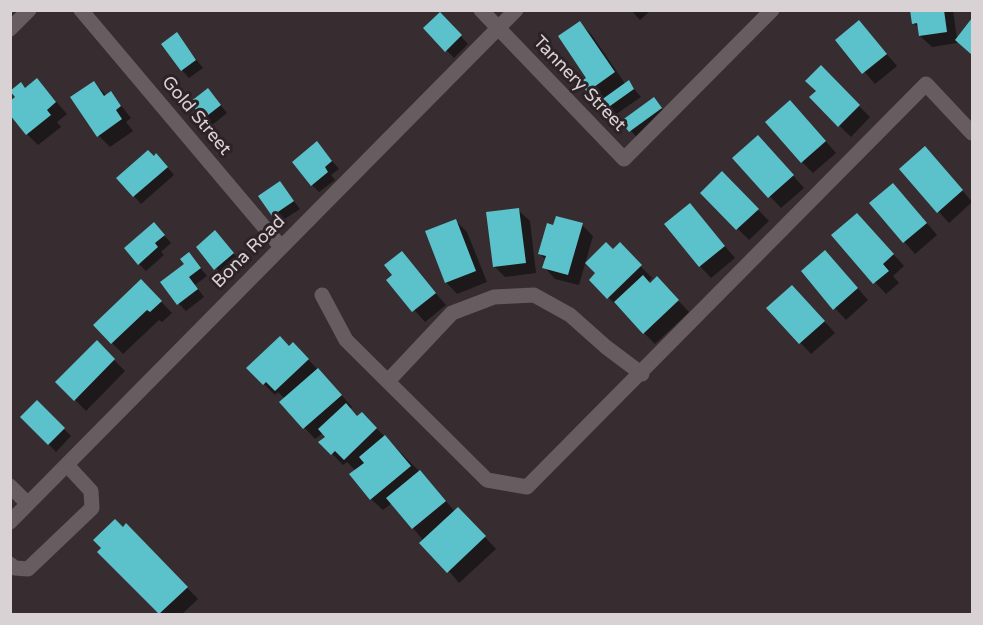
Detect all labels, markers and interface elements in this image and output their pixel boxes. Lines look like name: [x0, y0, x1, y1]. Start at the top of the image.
street label: Tannery Street: [528, 32, 630, 136]
street label: Gold Street: [157, 72, 235, 160]
street label: Bona Road: [208, 211, 290, 293]

